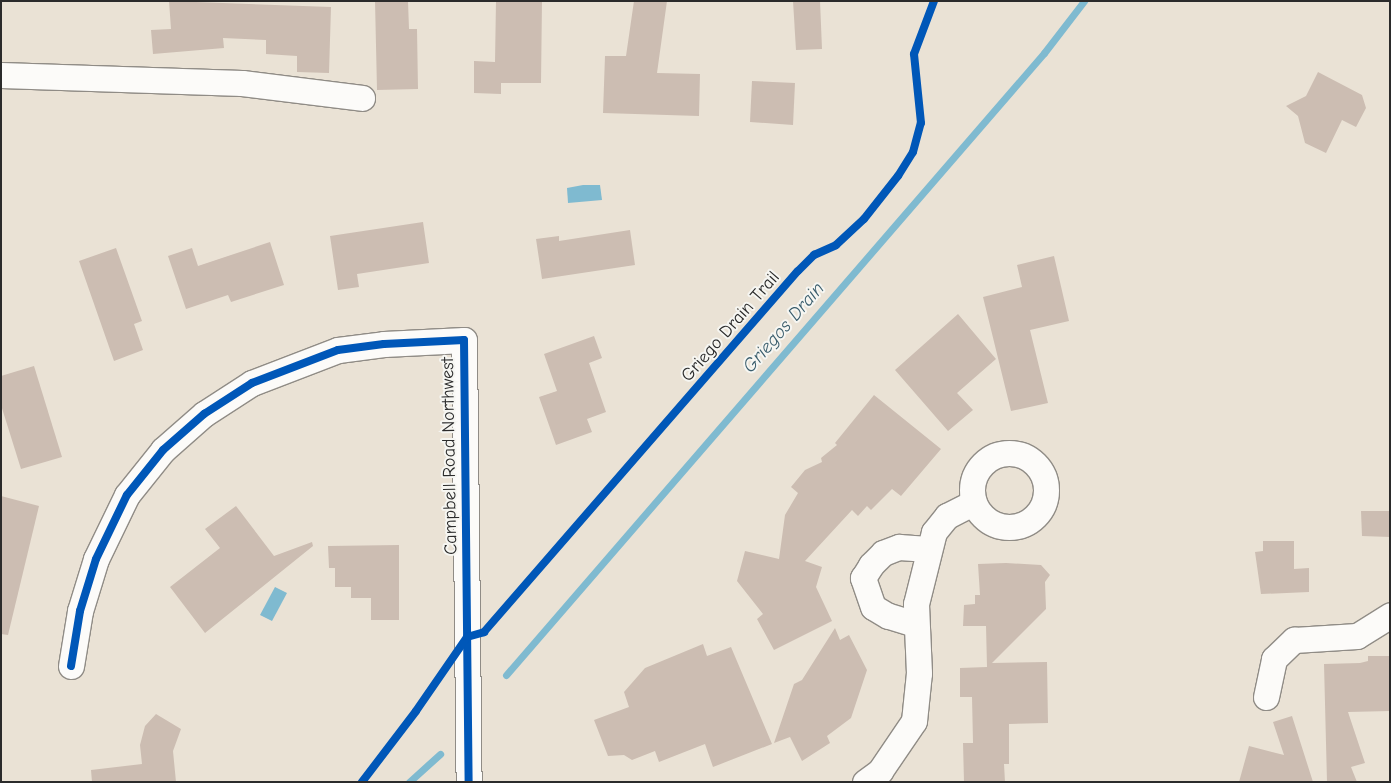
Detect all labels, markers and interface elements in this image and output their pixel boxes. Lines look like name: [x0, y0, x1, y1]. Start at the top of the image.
street label: Griego Drain Trail: [677, 267, 785, 387]
water label: Griegos Drain: [738, 278, 830, 378]
street label: Campbell Road Northwest: [437, 357, 463, 555]

